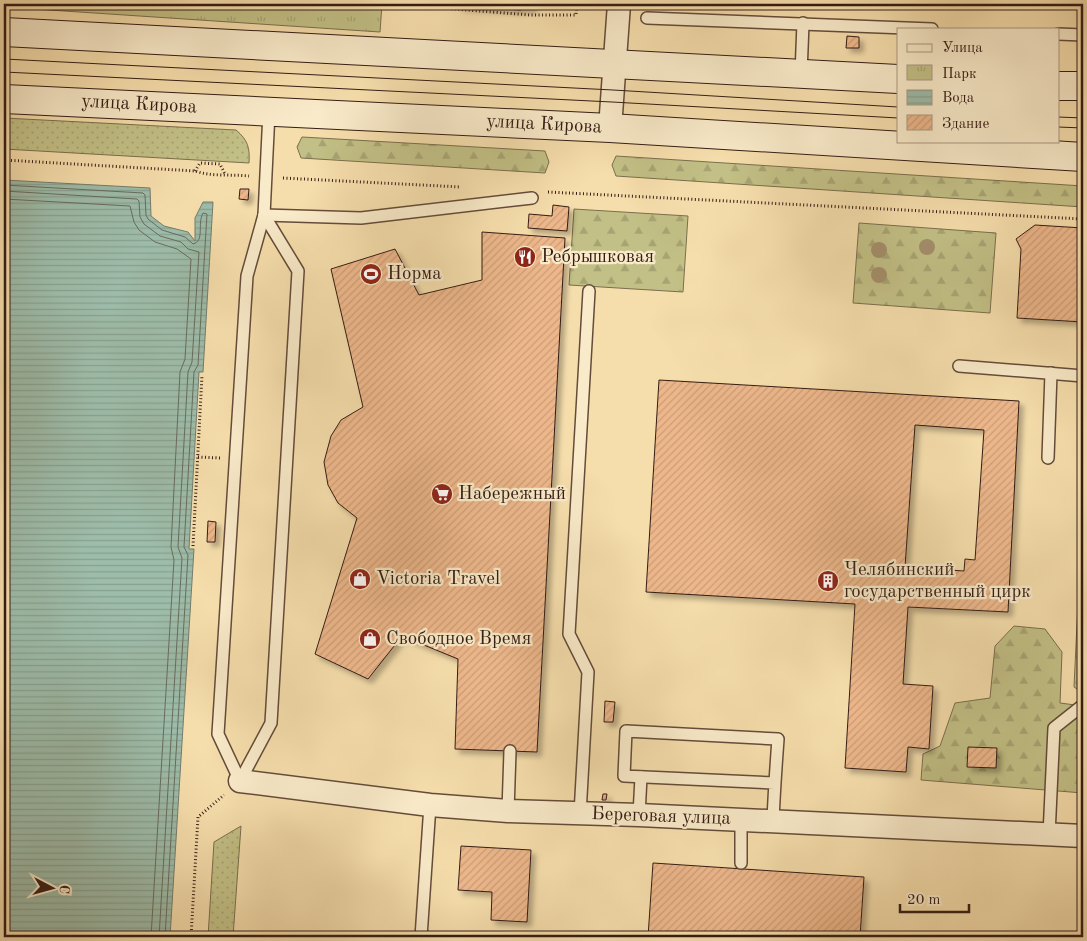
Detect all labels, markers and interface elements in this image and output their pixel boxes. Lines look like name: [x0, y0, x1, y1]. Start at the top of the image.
legend: [897, 28, 1060, 142]
text: Улица: [942, 41, 983, 56]
text: Парк: [942, 67, 977, 82]
text: Вода: [942, 91, 975, 106]
street label: улица Кирова: [81, 92, 198, 118]
street label: улица Кирова: [486, 112, 603, 138]
text: Здание: [942, 117, 989, 132]
restaurant icon: Ребрышковая: [513, 245, 537, 269]
place label: Ребрышковая: [541, 248, 654, 267]
sports icon: Норма: [359, 262, 383, 286]
place label: Норма: [387, 265, 442, 284]
supermarket icon: Набережный: [430, 482, 454, 506]
place label: Набережный: [458, 485, 566, 504]
place label: Челябинский государственный цирк: [844, 561, 1031, 602]
shop icon: Victoria Travel: [348, 567, 372, 591]
building icon: Челябинский государственный цирк: [816, 569, 840, 593]
place label: Victoria Travel: [376, 570, 500, 589]
shop icon: Свободное Время: [358, 627, 382, 651]
place label: Свободное Время: [386, 630, 531, 649]
street label: Береговая улица: [591, 805, 732, 829]
north arrow: [28, 864, 78, 914]
scale bar: [900, 881, 968, 913]
text: С: [56, 884, 71, 895]
text: 20 m: [907, 893, 941, 908]

